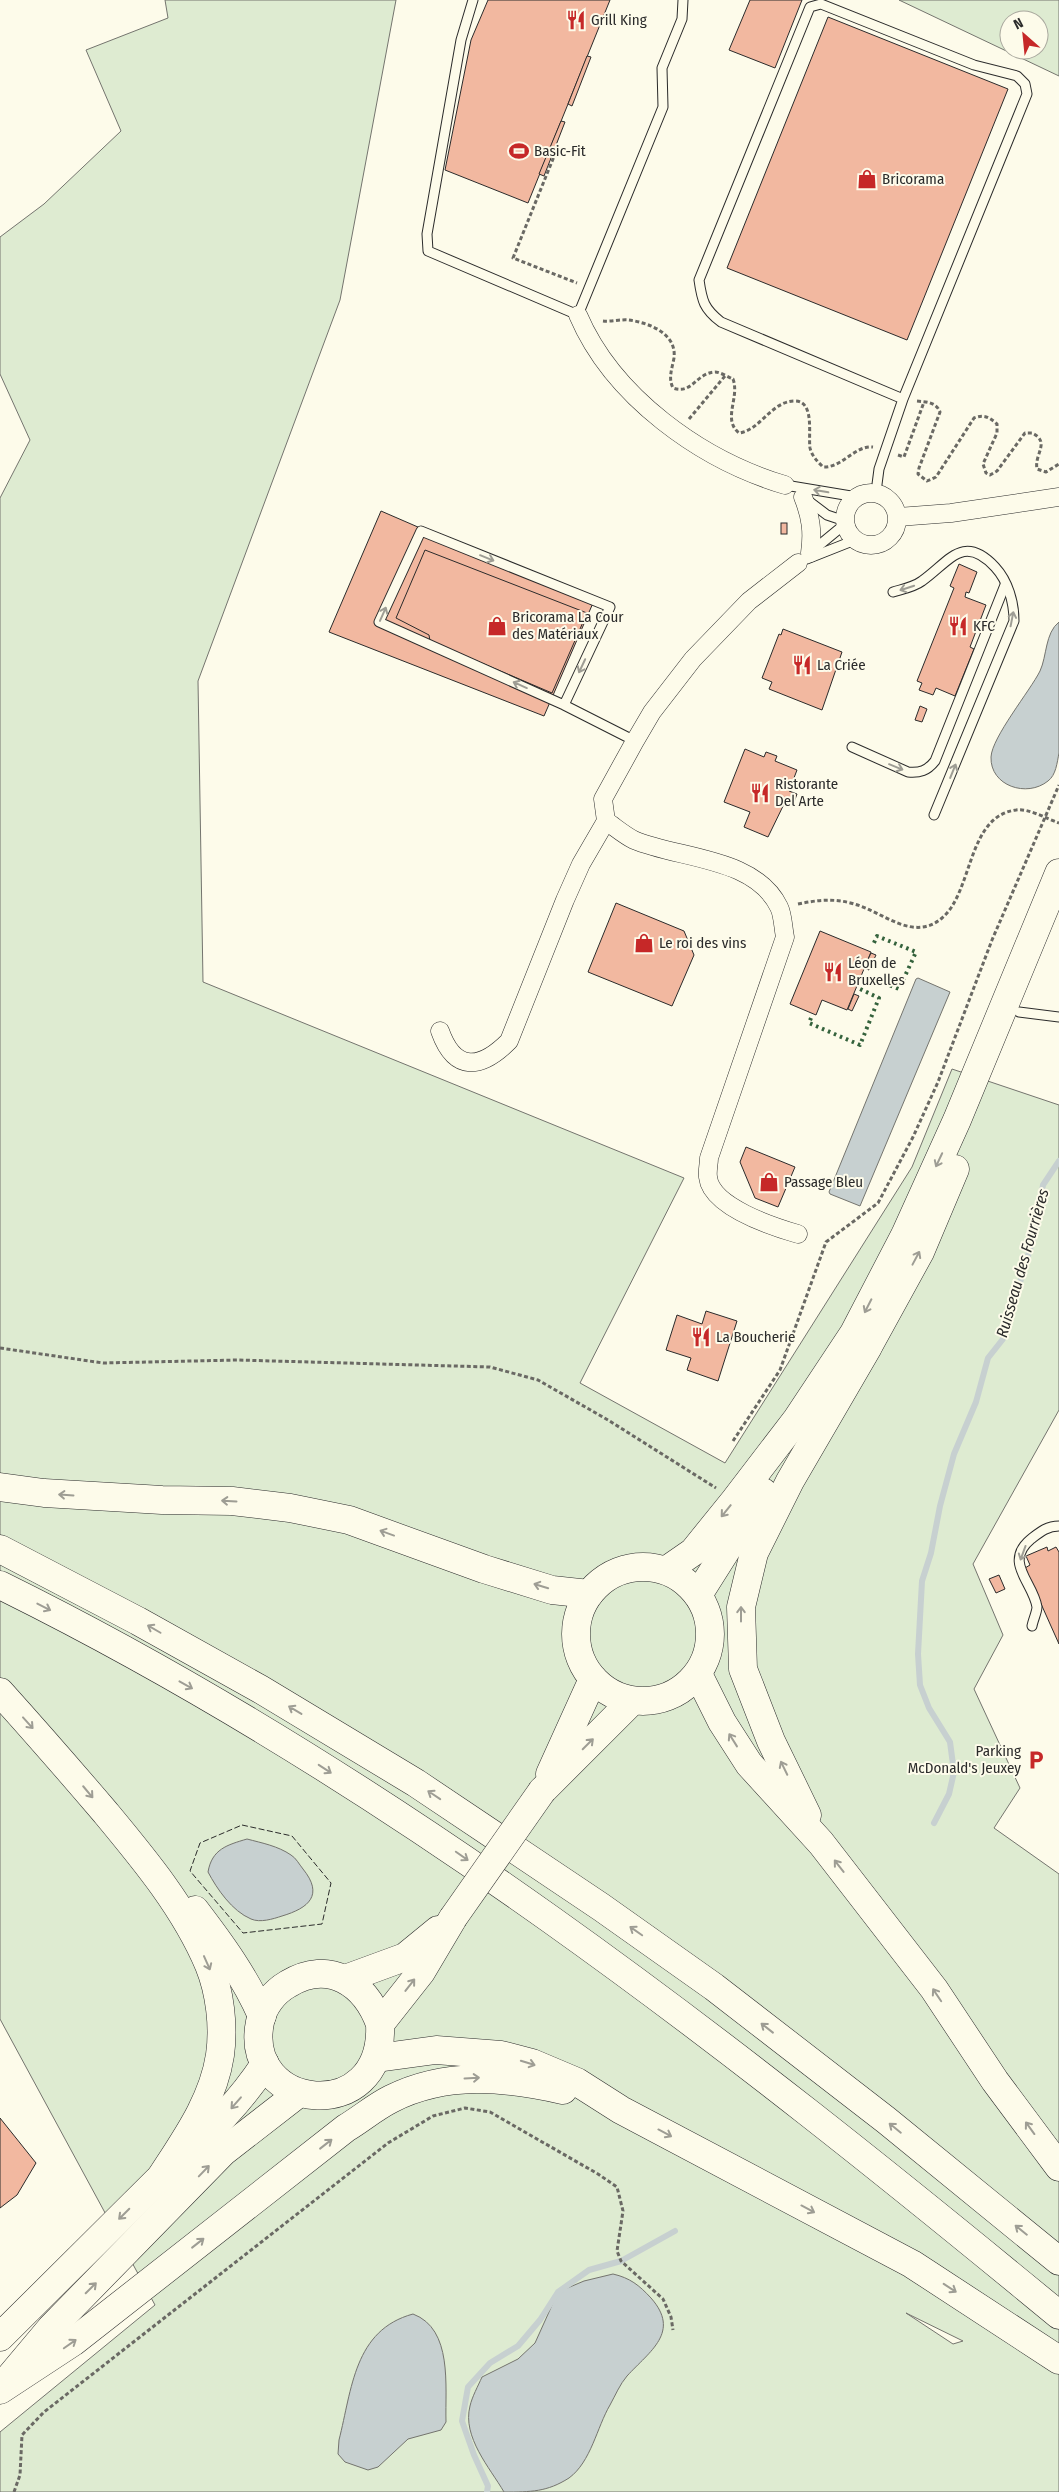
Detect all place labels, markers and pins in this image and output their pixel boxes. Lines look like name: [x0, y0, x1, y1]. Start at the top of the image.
restaurant icon: Grill King: [565, 9, 587, 31]
place label: Grill King: [591, 11, 647, 29]
sports icon: Basic-Fit: [508, 140, 530, 162]
place label: Basic-Fit: [534, 142, 586, 160]
shop icon: Bricorama: [856, 168, 878, 190]
place label: Bricorama: [882, 170, 944, 188]
place label: Bricorama La Cour des Matériaux: [512, 608, 624, 643]
shop icon: Bricorama La Cour des Matériaux: [486, 615, 508, 637]
restaurant icon: KFC: [947, 615, 969, 637]
place label: KFC: [973, 617, 995, 635]
restaurant icon: La Criée: [791, 654, 813, 676]
place label: La Criée: [817, 656, 866, 674]
place label: Ristorante Del Arte: [775, 775, 838, 810]
restaurant icon: Ristorante Del Arte: [749, 782, 771, 804]
shop icon: Le roi des vins: [633, 932, 655, 954]
place label: Le roi des vins: [659, 934, 746, 952]
place label: Léon de Bruxelles: [848, 954, 905, 989]
restaurant icon: Léon de Bruxelles: [822, 961, 844, 983]
shop icon: Passage Bleu: [758, 1171, 780, 1193]
place label: Passage Bleu: [784, 1173, 863, 1191]
restaurant icon: La Boucherie: [690, 1326, 712, 1348]
place label: La Boucherie: [716, 1328, 796, 1346]
place label: Parking McDonald's Jeuxey: [908, 1742, 1021, 1777]
parking icon: Parking McDonald's Jeuxey: [1025, 1749, 1047, 1771]

